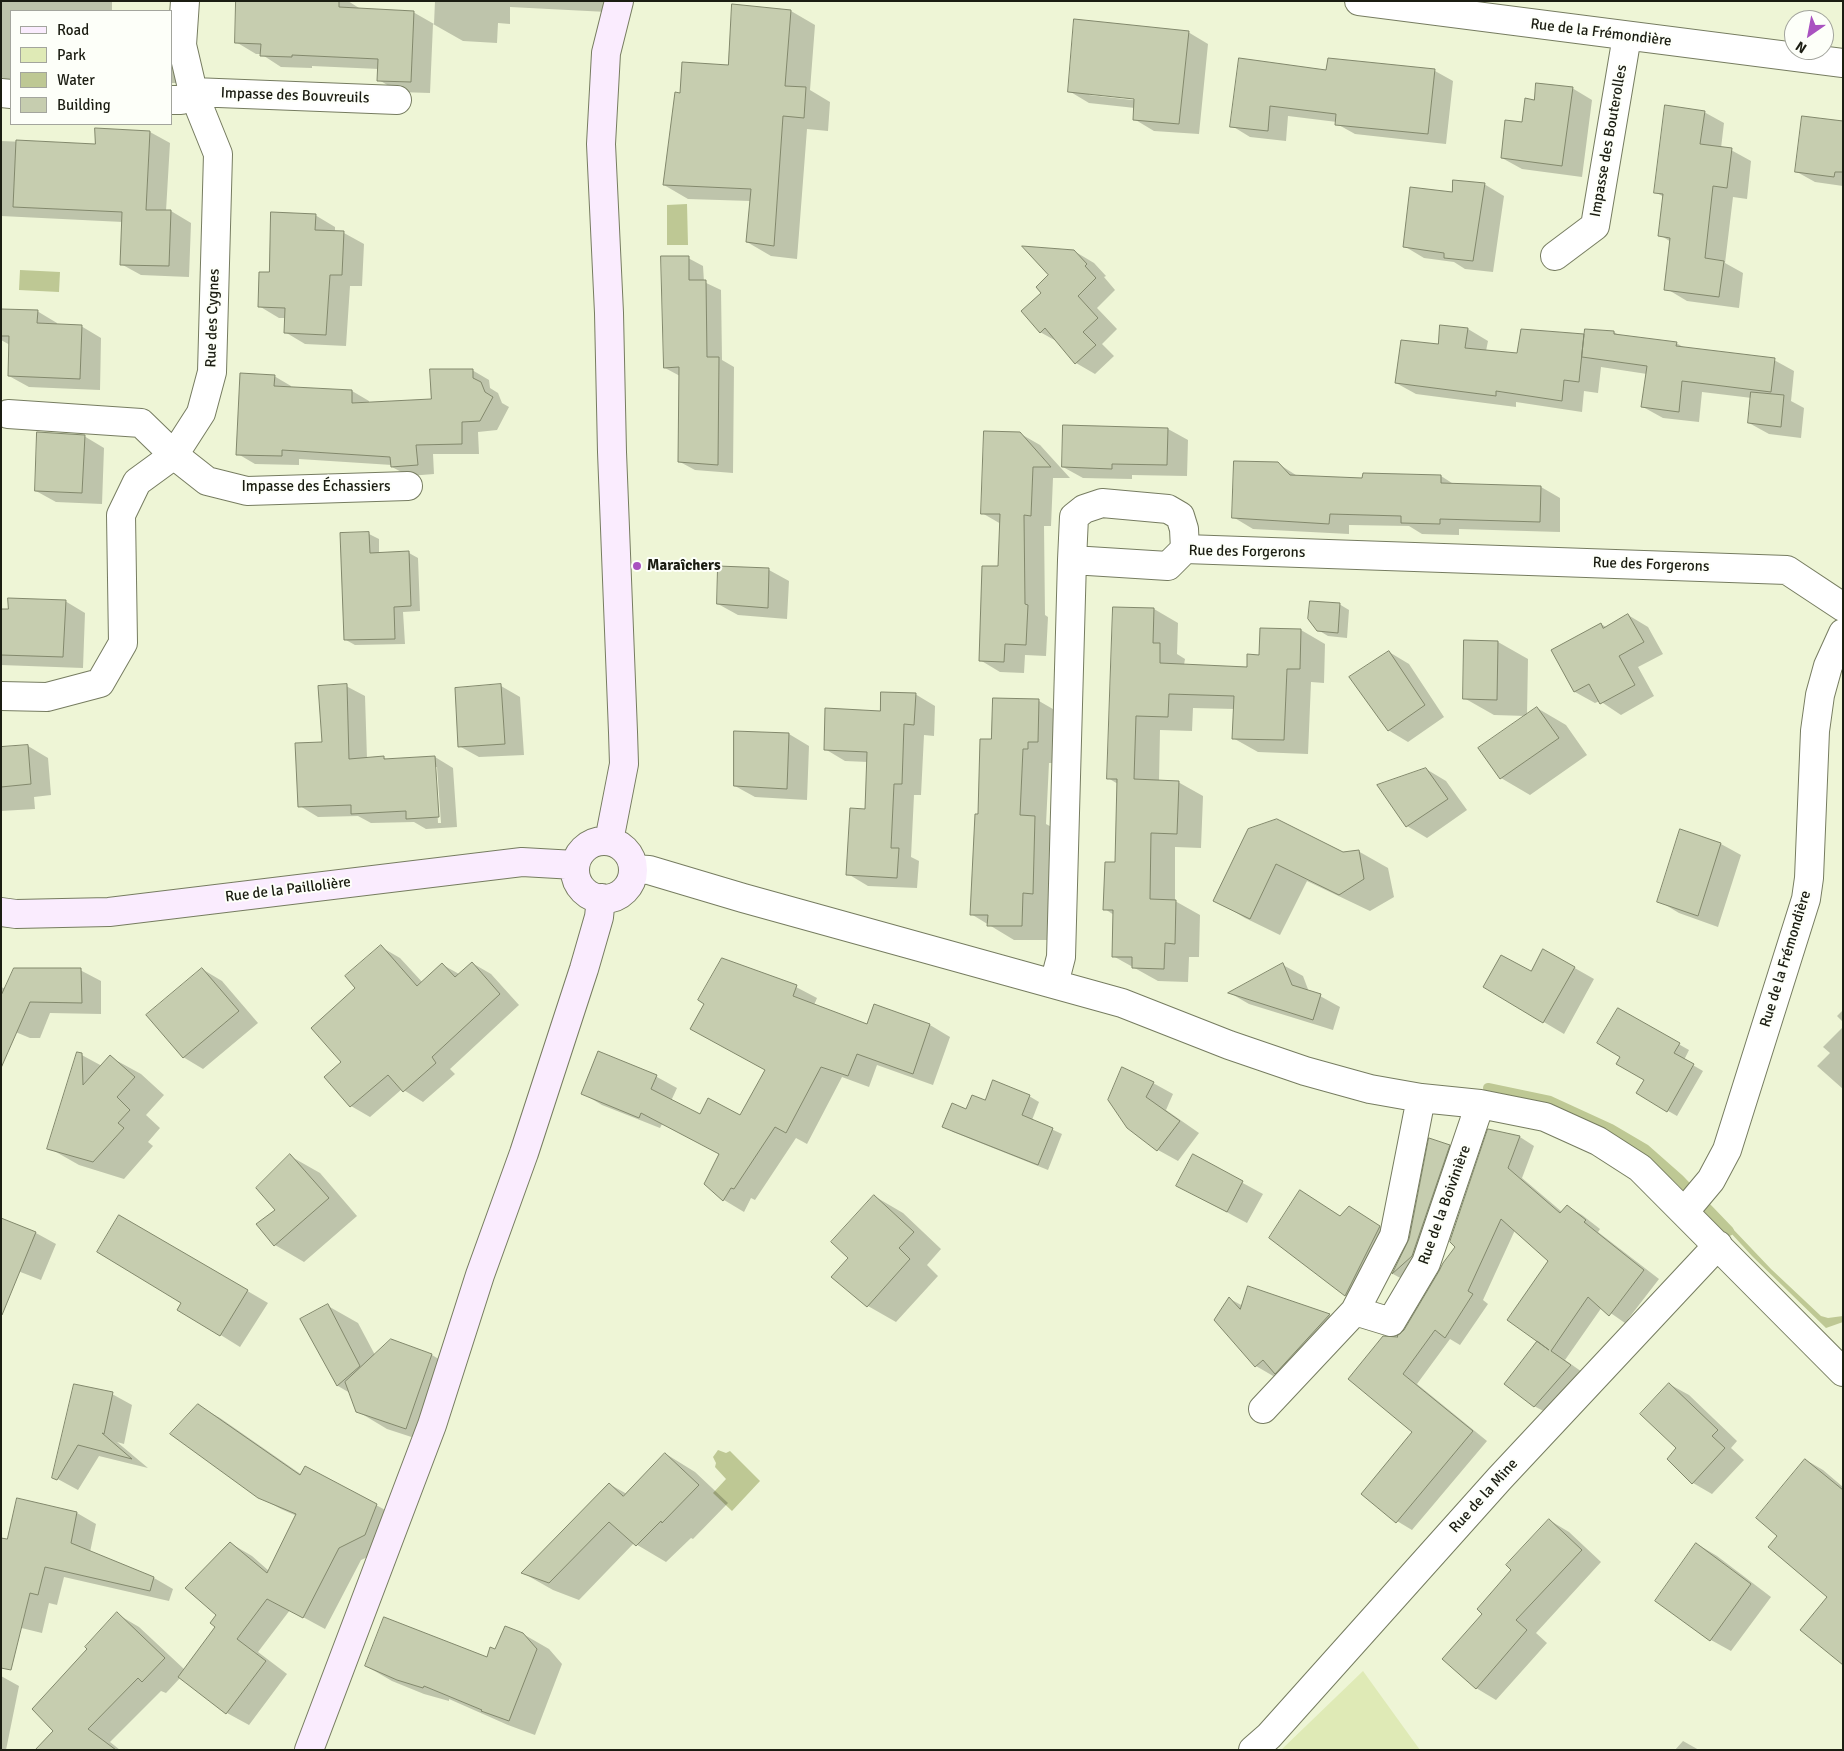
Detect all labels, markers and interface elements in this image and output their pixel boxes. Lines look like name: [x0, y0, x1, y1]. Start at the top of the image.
legend: [10, 10, 172, 125]
north arrow: [1784, 10, 1834, 60]
street label: Rue de la Frémondière: [1529, 15, 1673, 51]
text: Road: [57, 21, 89, 39]
text: N: [1792, 37, 1810, 57]
text: Park: [57, 46, 86, 64]
street label: Impasse des Bouterolles: [1587, 63, 1631, 219]
text: Water: [57, 71, 95, 89]
street label: Impasse des Bouvreuils: [220, 84, 370, 108]
text: Building: [57, 96, 111, 114]
street label: Rue des Cygnes: [202, 268, 224, 368]
street label: Impasse des Échassiers: [241, 478, 391, 496]
street label: Rue des Forgerons: [1188, 542, 1306, 562]
street label: Rue des Forgerons: [1592, 554, 1710, 576]
place label: Maraîchers: [647, 557, 721, 575]
marker: Maraîchers: [631, 560, 643, 572]
street label: Rue de la Paillolière: [224, 873, 352, 907]
street label: Rue de la Frémondière: [1757, 888, 1815, 1030]
street label: Rue de la Boivinière: [1415, 1143, 1475, 1267]
street label: Rue de la Mine: [1446, 1455, 1522, 1537]

